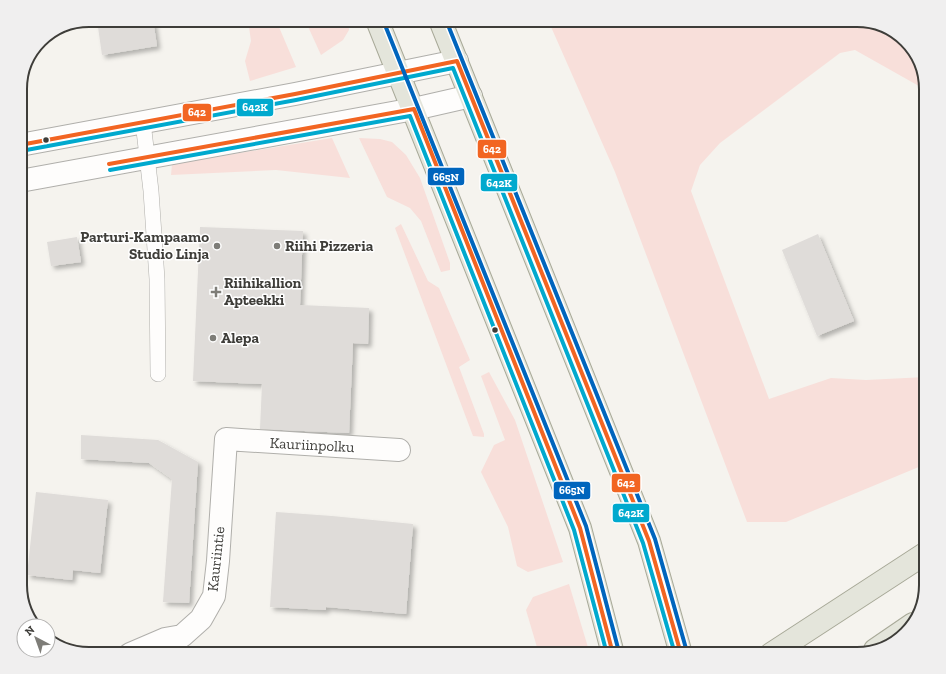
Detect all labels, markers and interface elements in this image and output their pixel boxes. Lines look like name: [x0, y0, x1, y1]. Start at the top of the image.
line badge: 642K: [236, 98, 274, 117]
text: 642K: [242, 101, 268, 114]
line badge: 642: [182, 103, 212, 122]
text: 642: [188, 106, 206, 119]
unlabelled marker: [41, 135, 51, 145]
line badge: 642: [477, 139, 507, 159]
text: 642: [483, 143, 501, 156]
line badge: 665N: [427, 167, 465, 186]
text: 665N: [433, 171, 460, 184]
line badge: 642K: [480, 173, 518, 192]
text: 642K: [486, 177, 512, 190]
place label: Parturi-Kampaamo Studio Linja: [80, 228, 209, 263]
place label: Riihi Pizzeria: [285, 237, 374, 255]
marker: Parturi-Kampaamo Studio Linja: [212, 241, 222, 251]
marker: Riihi Pizzeria: [272, 241, 282, 251]
place label: Riihikallion Apteekki: [224, 274, 302, 309]
marker: Riihikallion Apteekki: [211, 287, 221, 297]
unlabelled marker: [490, 325, 500, 335]
place label: Alepa: [221, 329, 259, 347]
marker: Alepa: [208, 333, 218, 343]
street label: Kauriinpolku: [269, 434, 355, 456]
line badge: 642: [611, 473, 641, 493]
text: 642: [617, 477, 635, 490]
line badge: 665N: [553, 481, 591, 500]
text: 665N: [559, 484, 586, 497]
line badge: 642K: [612, 503, 650, 523]
text: 642K: [618, 507, 644, 520]
street label: Kauriintie: [204, 526, 228, 592]
north arrow: [16, 618, 56, 658]
text: N: [22, 623, 38, 638]

